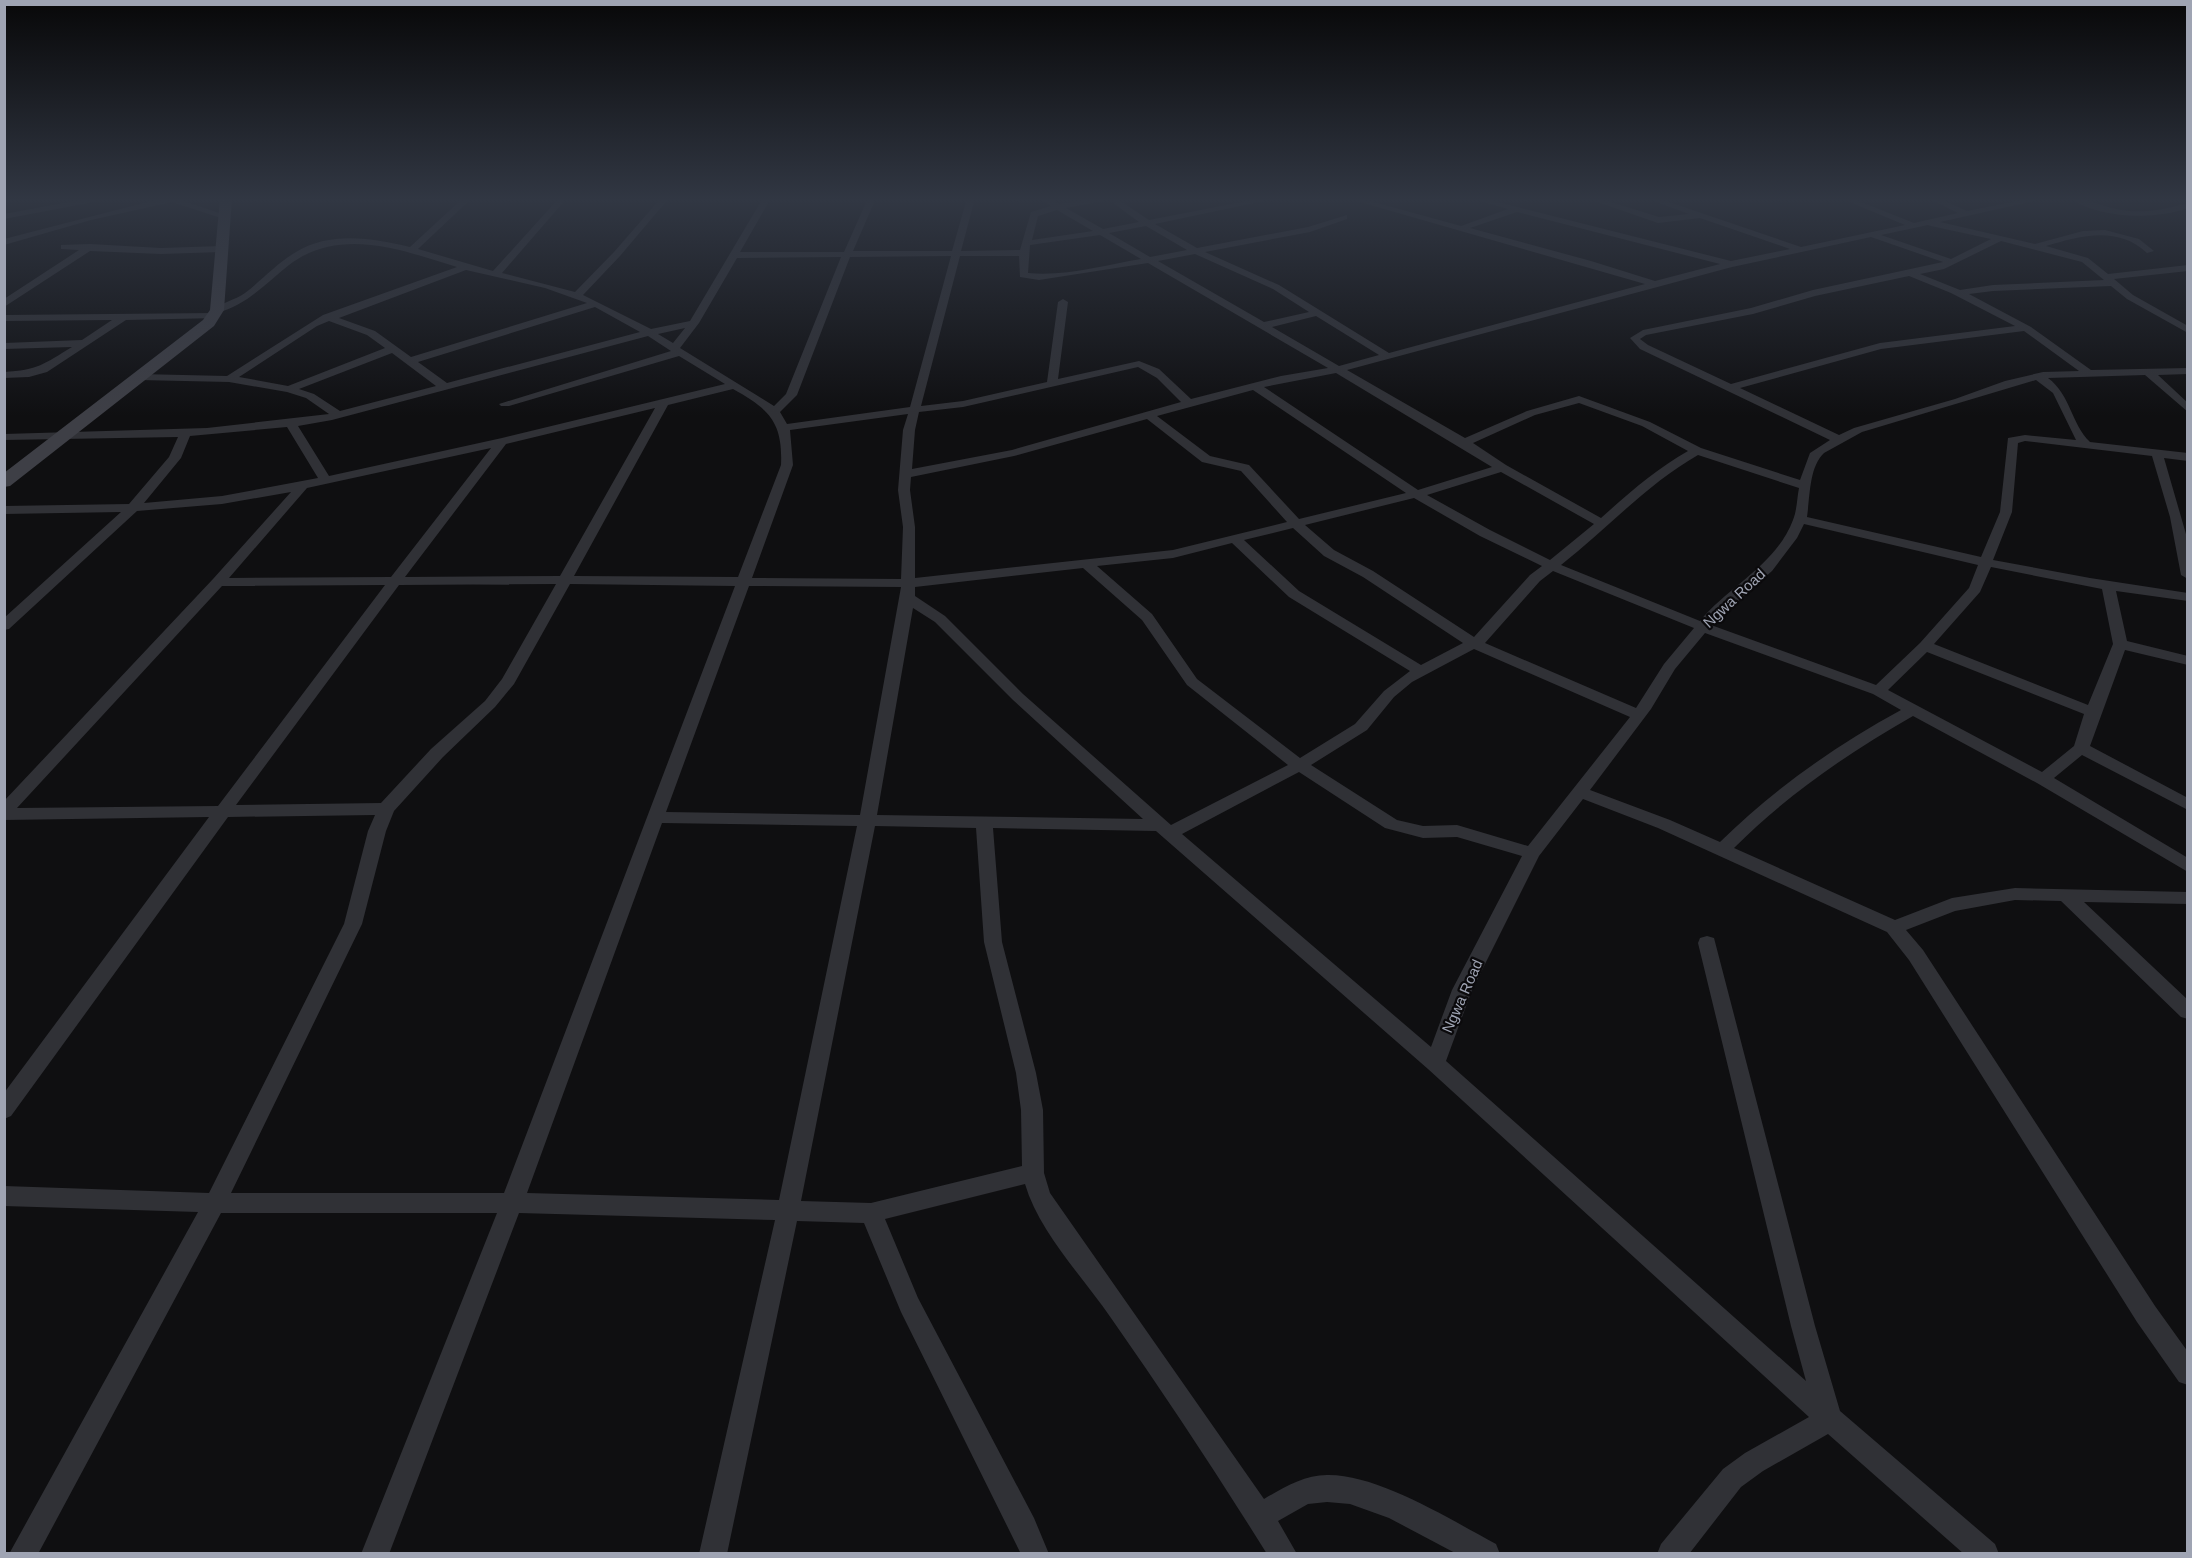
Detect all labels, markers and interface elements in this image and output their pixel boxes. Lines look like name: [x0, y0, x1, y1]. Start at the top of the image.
street label: Ngwa Road: [1700, 565, 1768, 631]
street label: Ngwa Road: [1438, 957, 1486, 1035]

